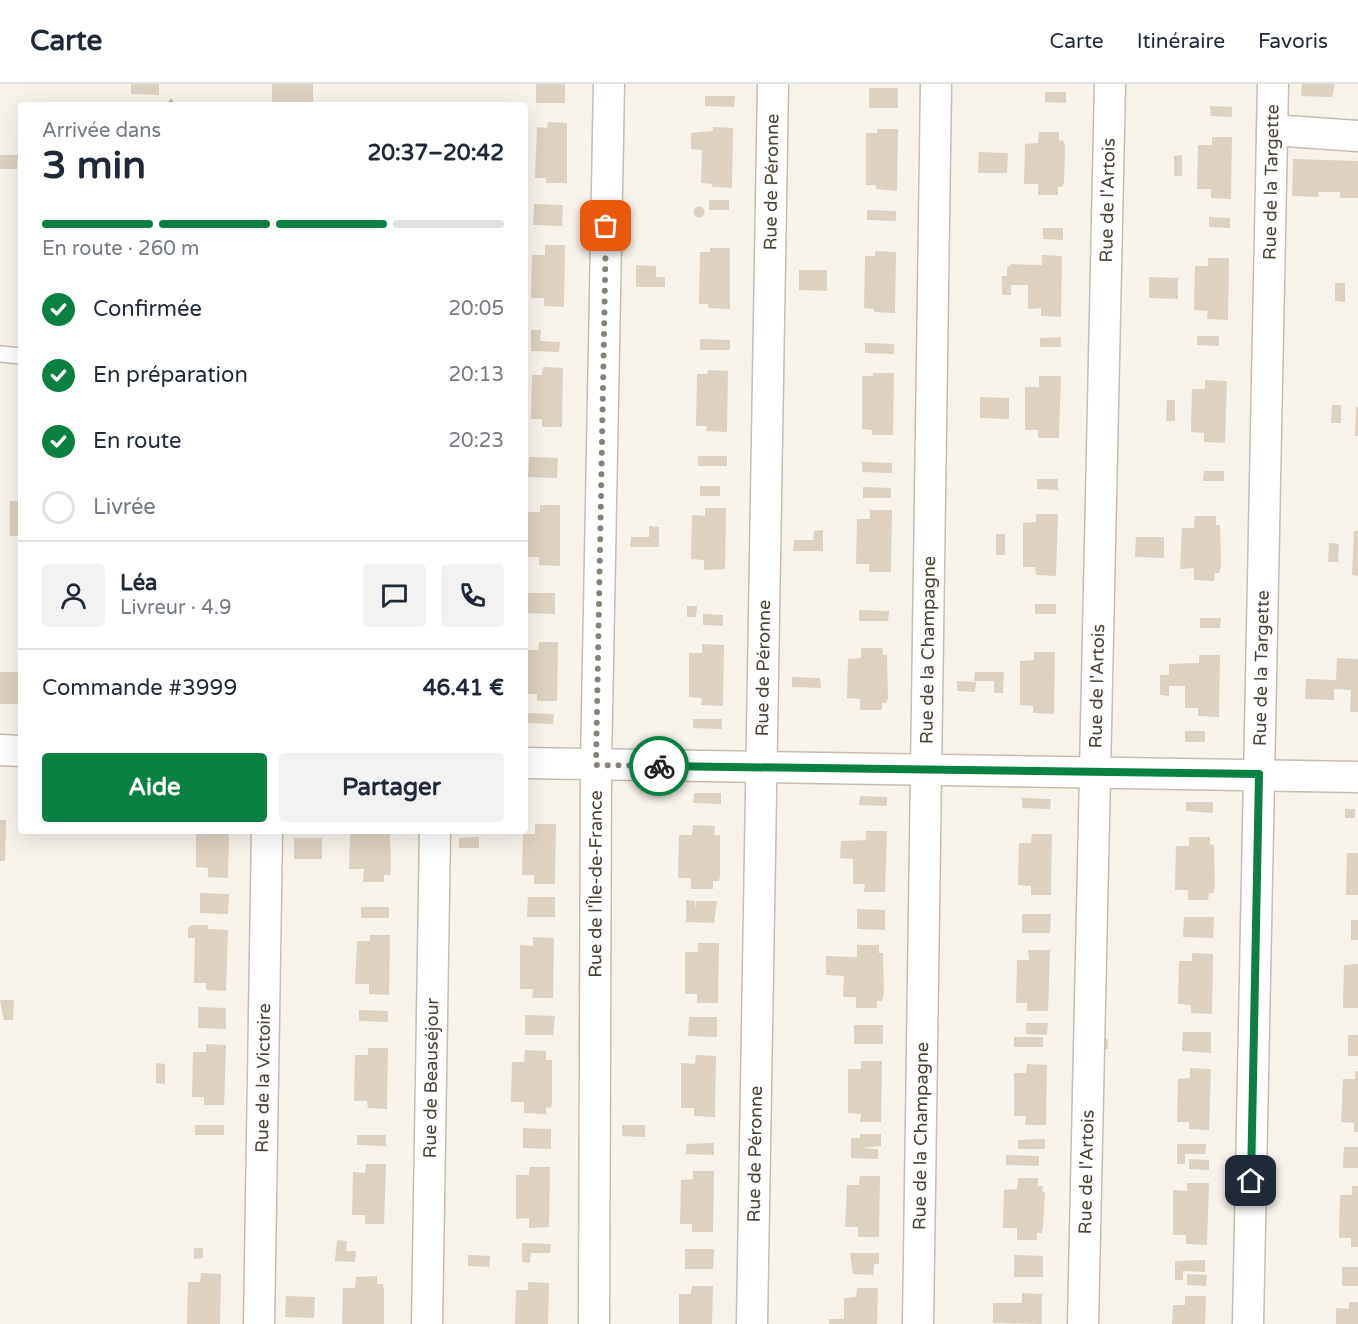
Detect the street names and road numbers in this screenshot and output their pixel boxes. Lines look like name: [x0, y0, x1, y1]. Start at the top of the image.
street label: Rue de la Targette: [1258, 104, 1284, 260]
street label: Rue de Péronne: [759, 114, 783, 251]
street label: Rue de l'Artois: [1095, 138, 1120, 263]
street label: Rue de la Champagne: [915, 556, 940, 744]
street label: Rue de la Targette: [1249, 590, 1274, 746]
street label: Rue de Péronne: [751, 600, 775, 737]
street label: Rue de l'Artois: [1085, 624, 1109, 749]
street label: Rue de l'Île-de-France: [584, 790, 607, 978]
street label: Rue de Beauséjour: [419, 997, 443, 1159]
street label: Rue de la Victoire: [251, 1003, 275, 1153]
street label: Rue de la Champagne: [908, 1042, 933, 1230]
street label: Rue de Péronne: [743, 1085, 767, 1223]
street label: Rue de l'Artois: [1074, 1110, 1099, 1235]

